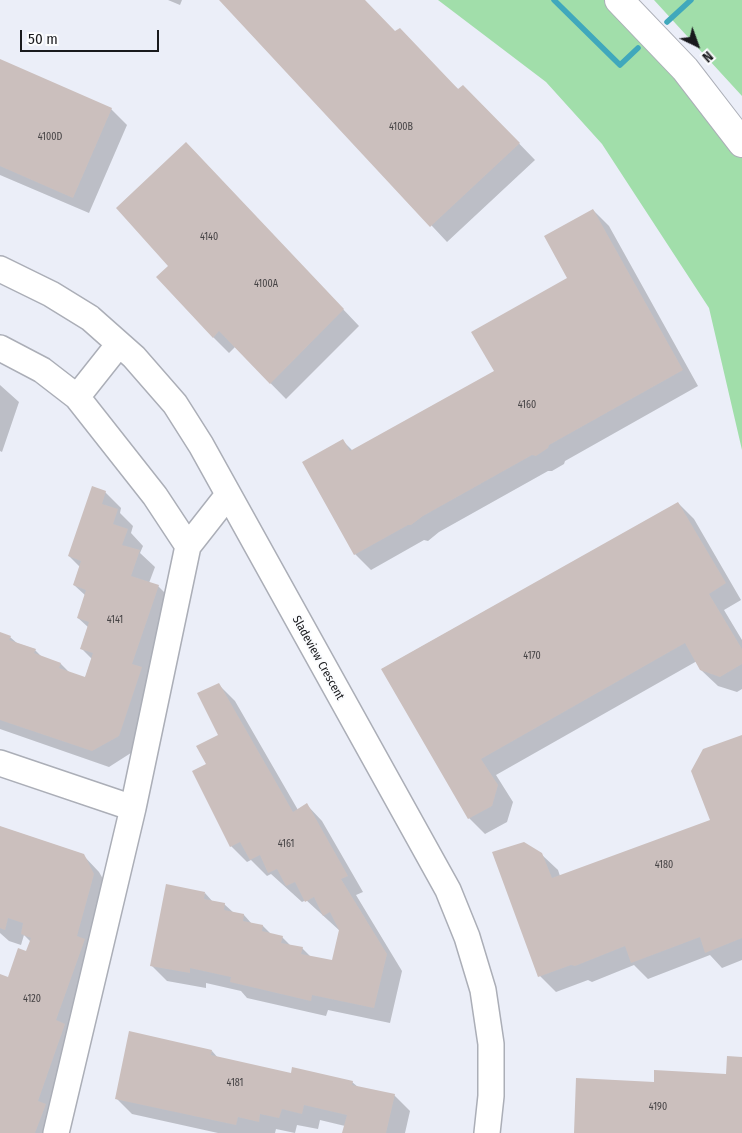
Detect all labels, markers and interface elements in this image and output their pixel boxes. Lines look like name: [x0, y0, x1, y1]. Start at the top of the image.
scale bar: [22, 20, 161, 52]
north arrow: [672, 20, 722, 70]
text: 50 m: [28, 30, 58, 48]
text: N: [699, 47, 716, 66]
house number: 4100B: [389, 121, 413, 133]
house number: 4100D: [38, 131, 62, 143]
house number: 4140: [200, 231, 218, 243]
house number: 4100A: [254, 278, 278, 290]
house number: 4160: [518, 399, 536, 411]
street label: Sladeview Crescent: [289, 613, 347, 703]
house number: 4141: [107, 614, 123, 626]
house number: 4170: [523, 650, 541, 662]
house number: 4161: [278, 838, 294, 850]
house number: 4180: [655, 859, 673, 871]
house number: 4120: [23, 993, 41, 1005]
house number: 4181: [227, 1077, 243, 1089]
house number: 4190: [649, 1101, 667, 1113]

